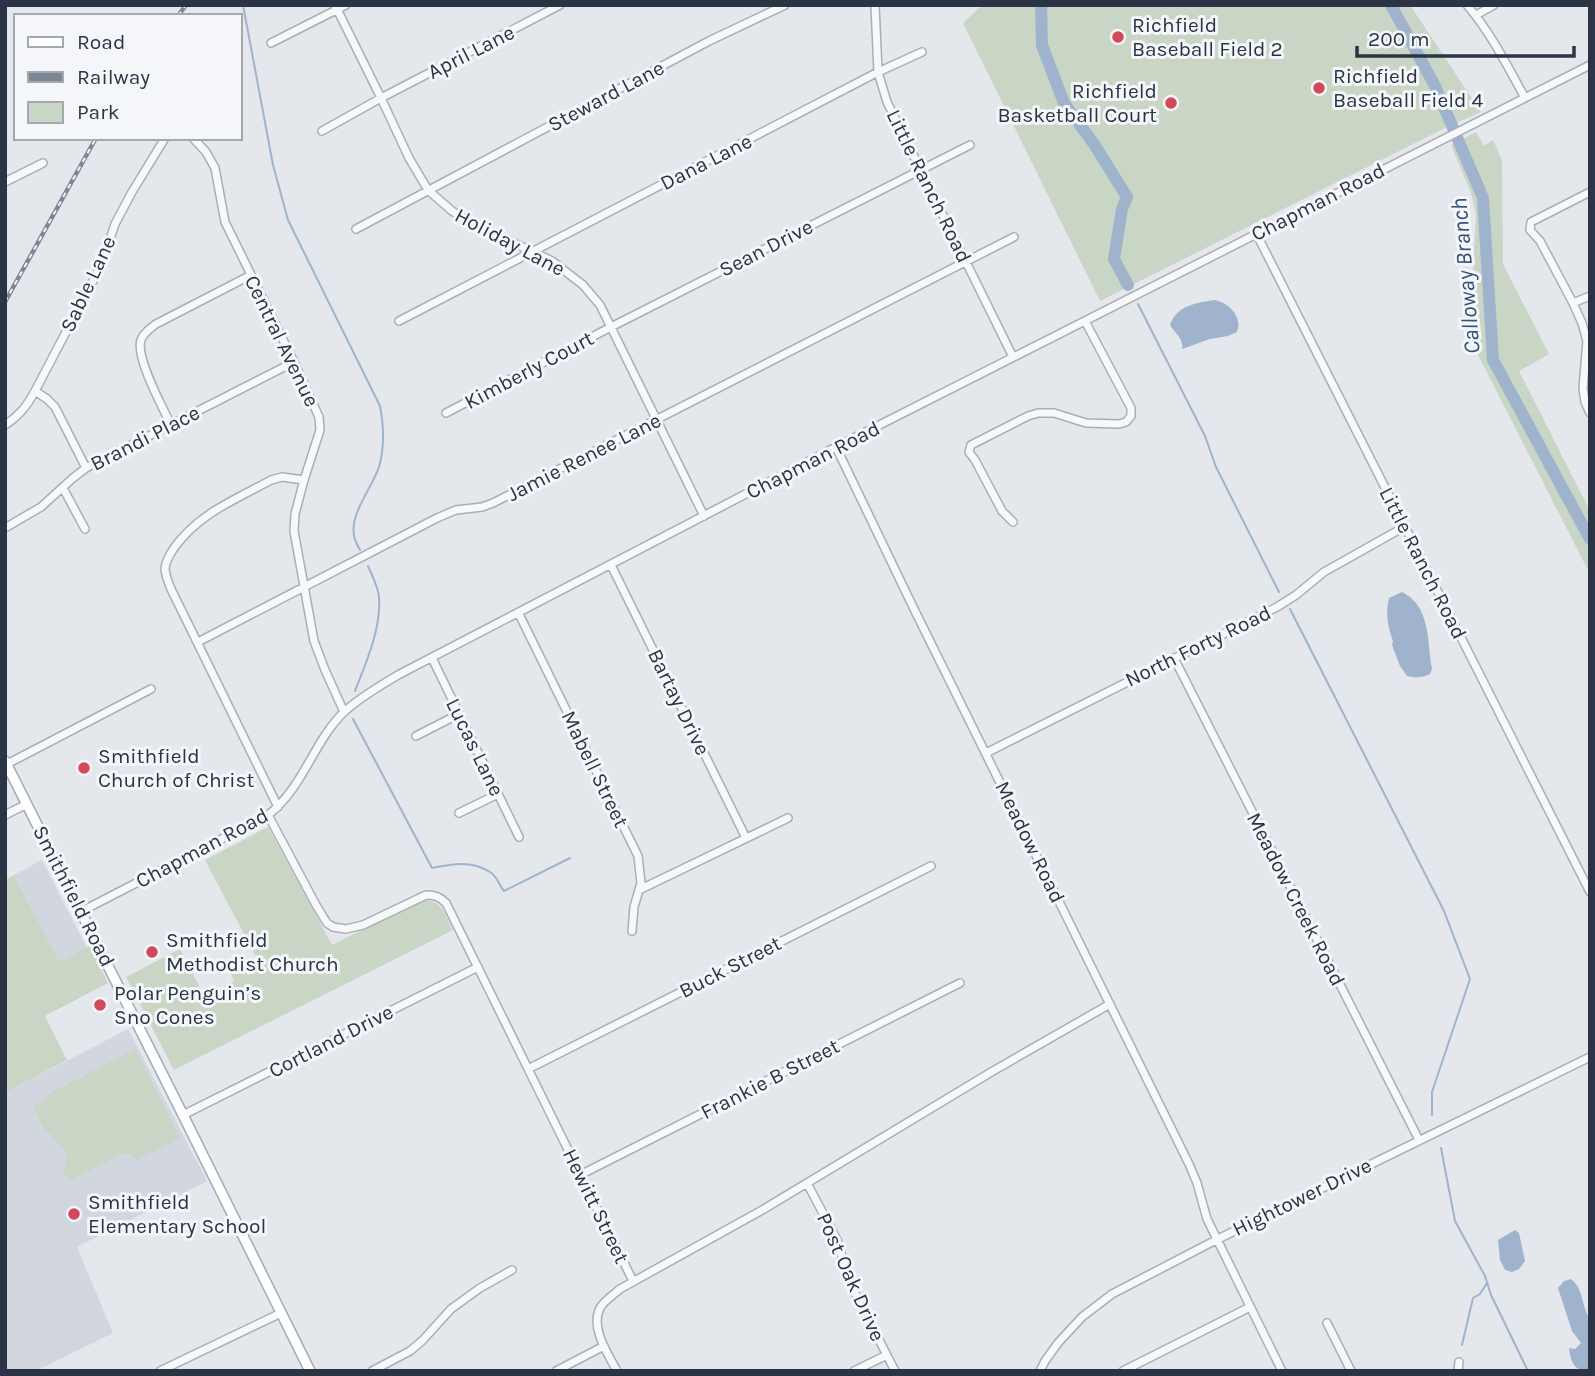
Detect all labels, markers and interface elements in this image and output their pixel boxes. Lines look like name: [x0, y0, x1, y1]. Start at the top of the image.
place label: Richfield Baseball Field 2: [1132, 13, 1283, 61]
legend: [14, 14, 242, 140]
scale bar: [1357, 14, 1574, 58]
street label: April Lane: [424, 20, 518, 84]
text: 200 m: [1368, 27, 1430, 51]
marker: Richfield Baseball Field 2: [1110, 29, 1126, 45]
text: Road: [77, 30, 125, 54]
street label: Steward Lane: [544, 55, 668, 137]
place label: Richfield Baseball Field 4: [1333, 64, 1484, 112]
text: Railway: [77, 65, 150, 89]
place label: Richfield Basketball Court: [998, 79, 1157, 127]
marker: Richfield Baseball Field 4: [1311, 80, 1327, 96]
marker: Richfield Basketball Court: [1163, 95, 1179, 111]
text: Park: [77, 100, 120, 124]
street label: Little Ranch Road: [882, 105, 976, 267]
street label: Dana Lane: [656, 129, 756, 195]
street label: Chapman Road: [1247, 158, 1389, 246]
water label: Calloway Branch: [1445, 197, 1486, 355]
street label: Holiday Lane: [451, 203, 569, 281]
street label: Sean Drive: [715, 214, 817, 282]
street label: Sable Lane: [55, 232, 121, 336]
street label: Central Avenue: [240, 271, 324, 411]
street label: Kimberly Court: [460, 326, 598, 414]
street label: Brandi Place: [86, 400, 204, 476]
street label: Jamie Renee Lane: [503, 408, 665, 506]
street label: Chapman Road: [742, 416, 884, 504]
street label: Little Ranch Road: [1374, 483, 1472, 643]
street label: North Forty Road: [1121, 600, 1275, 692]
street label: Bartay Drive: [643, 645, 715, 759]
street label: Lucas Lane: [441, 694, 509, 800]
street label: Mabell Street: [556, 707, 634, 831]
place label: Smithfield Church of Christ: [98, 744, 254, 792]
marker: Smithfield Church of Christ: [76, 760, 92, 776]
street label: Meadow Road: [990, 777, 1070, 907]
street label: Chapman Road: [132, 803, 272, 893]
street label: Meadow Creek Road: [1242, 808, 1350, 990]
street label: Smithfield Road: [28, 821, 120, 971]
place label: Smithfield Methodist Church: [166, 928, 339, 976]
street label: Buck Street: [675, 931, 785, 1003]
marker: Smithfield Methodist Church: [144, 944, 160, 960]
place label: Polar Penguin’s Sno Cones: [114, 981, 261, 1029]
marker: Polar Penguin’s Sno Cones: [92, 997, 108, 1013]
street label: Cortland Drive: [265, 999, 397, 1083]
street label: Frankie B Street: [697, 1034, 843, 1124]
street label: Hewitt Street: [558, 1145, 634, 1267]
street label: Hightower Drive: [1229, 1153, 1375, 1241]
place label: Smithfield Elementary School: [88, 1190, 266, 1238]
marker: Smithfield Elementary School: [66, 1206, 82, 1222]
street label: Post Oak Drive: [812, 1209, 890, 1345]

